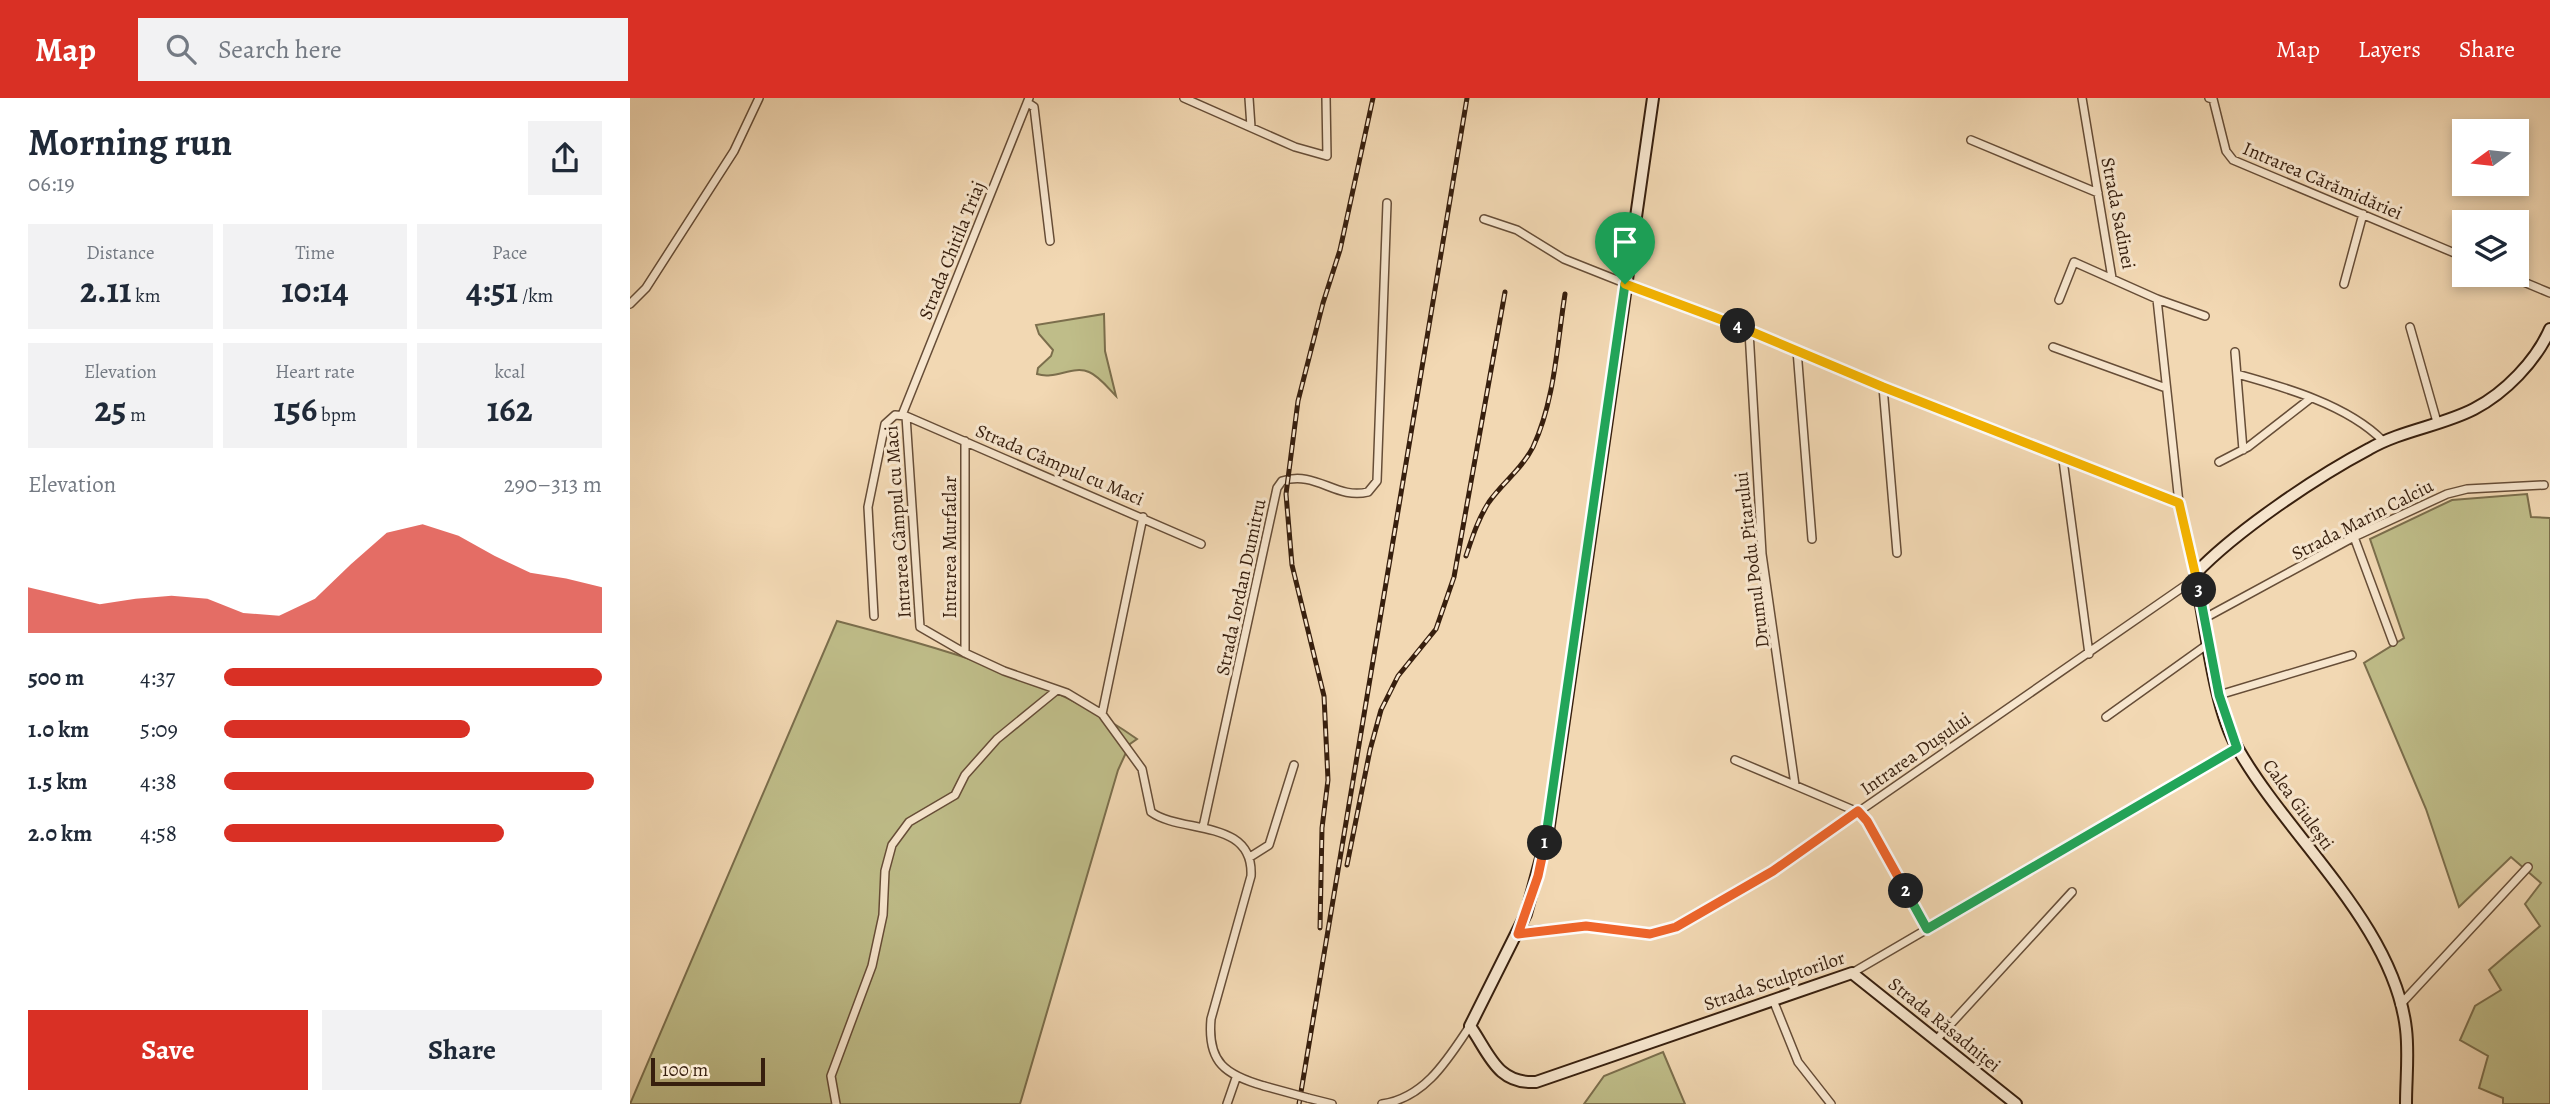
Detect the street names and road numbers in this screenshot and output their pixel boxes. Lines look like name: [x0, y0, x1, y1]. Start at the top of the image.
street label: Intrarea Cărămidăriei: [2239, 136, 2406, 226]
street label: Strada Sadinei: [2094, 155, 2142, 271]
street label: Strada Chitila Triaj: [912, 177, 992, 324]
street label: Strada Câmpul cu Maci: [971, 418, 1148, 512]
street label: Intrarea Câmpul cu Maci: [878, 425, 918, 619]
street label: Drumul Podu Pitarului: [1728, 470, 1776, 649]
street label: Strada Marin Calciu: [2287, 473, 2438, 567]
street label: Intrarea Murfatlar: [937, 476, 963, 618]
street label: Strada Iordan Dumitru: [1210, 496, 1273, 678]
street label: Intrarea Dușului: [1855, 706, 1976, 802]
street label: Calea Giulești: [2256, 754, 2340, 855]
street label: Strada Sculptorilor: [1700, 945, 1848, 1017]
street label: Strada Răsadniței: [1883, 971, 2006, 1078]

